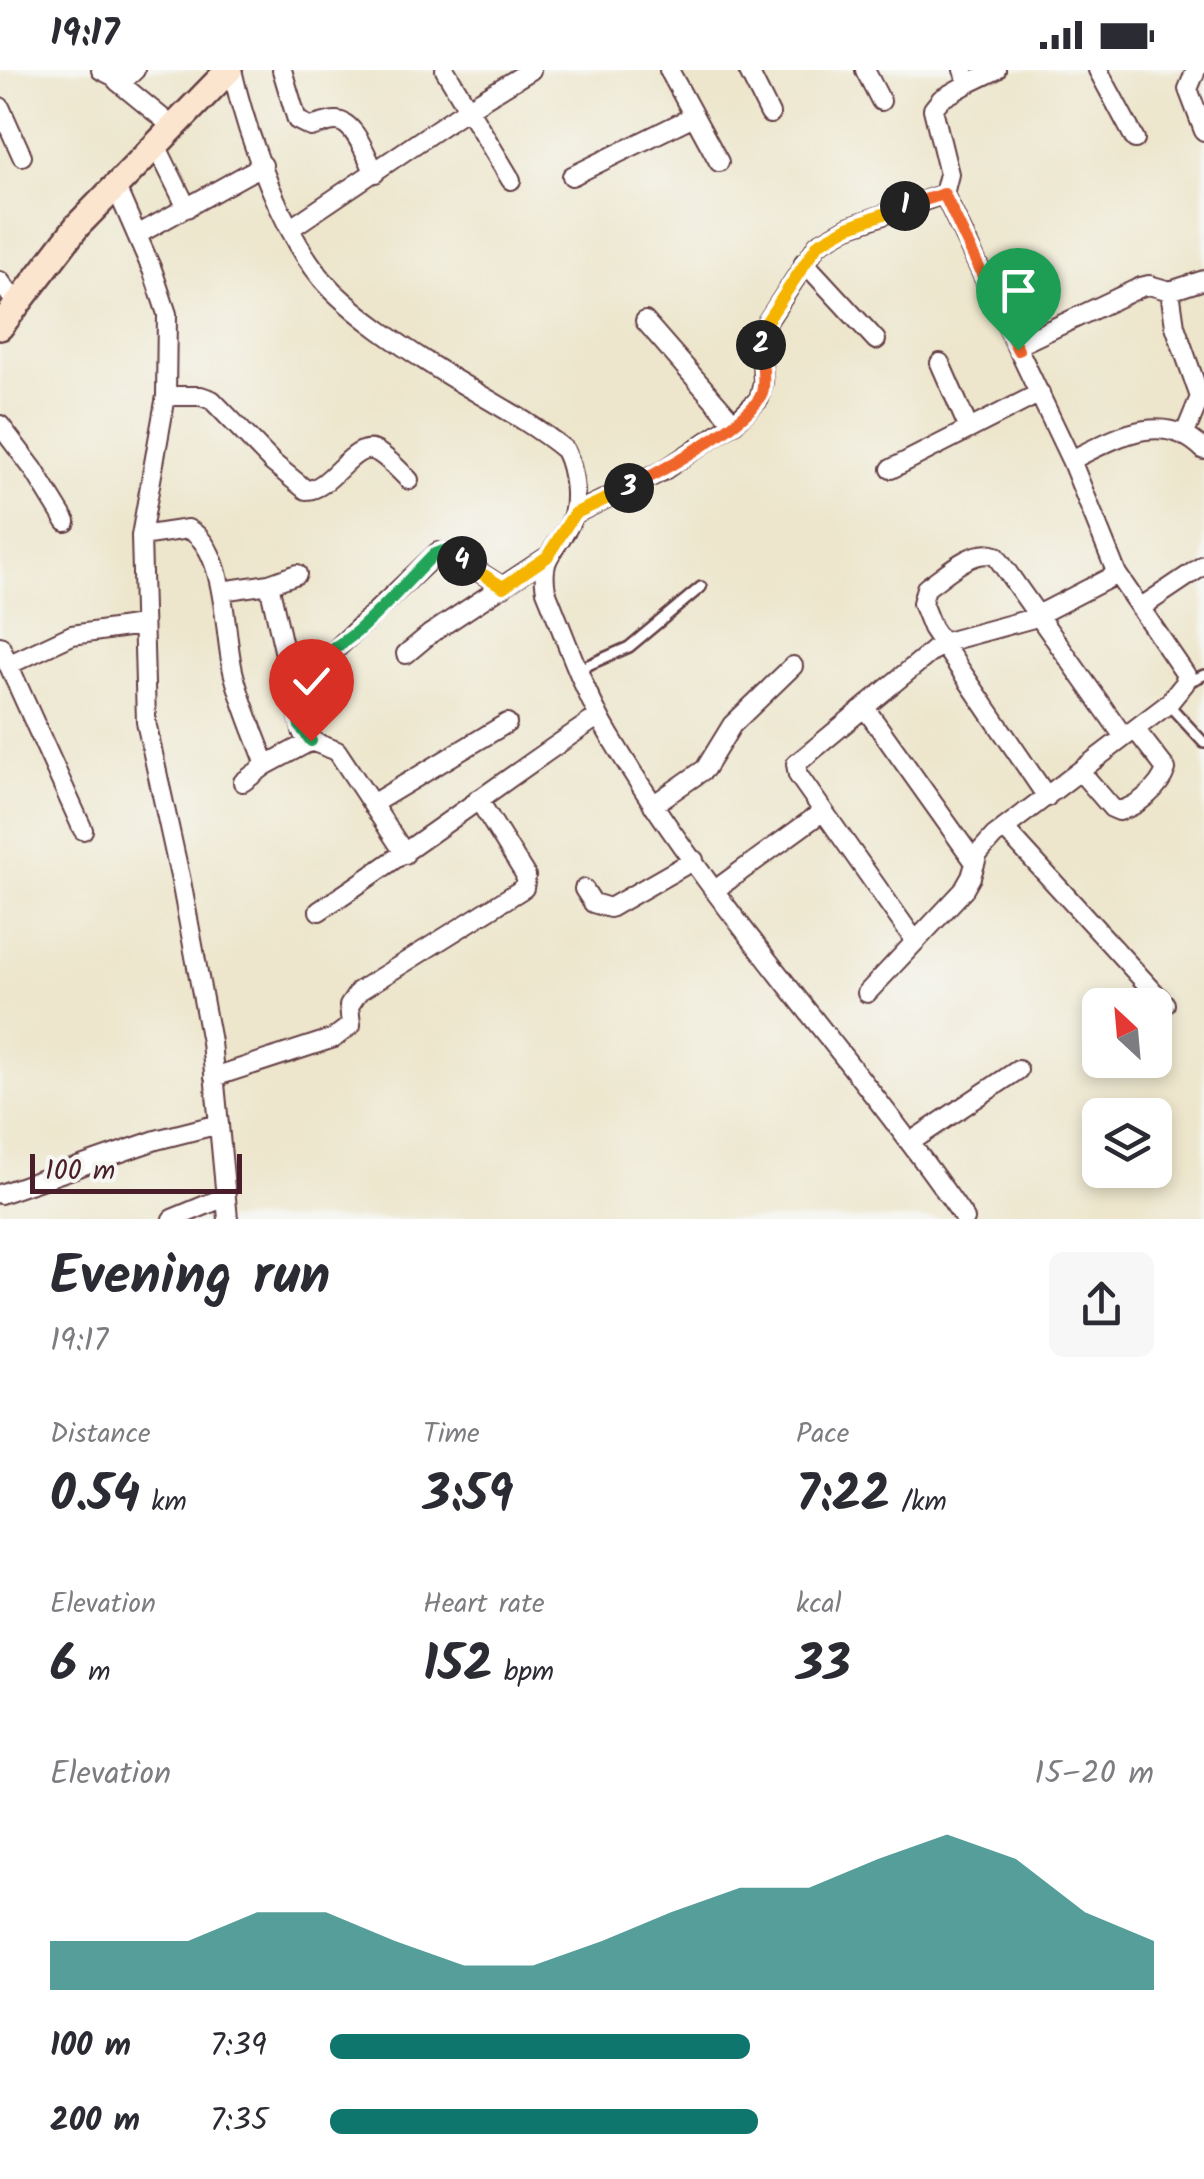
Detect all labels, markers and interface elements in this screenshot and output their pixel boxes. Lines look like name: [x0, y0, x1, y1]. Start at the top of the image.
text: 19:17: [50, 5, 119, 65]
pin: 1: [880, 181, 930, 231]
text: 1: [901, 183, 909, 228]
pin: [976, 248, 1061, 351]
icon: arrive: [991, 263, 1046, 318]
pin: 2: [736, 320, 786, 370]
text: 2: [753, 322, 769, 367]
pin: 3: [604, 463, 654, 513]
text: 3: [621, 465, 637, 510]
pin: 4: [437, 536, 487, 586]
text: 4: [454, 538, 470, 583]
pin: [269, 639, 354, 742]
icon: check: [284, 654, 339, 709]
north arrow: [1082, 988, 1172, 1078]
map controls: [1082, 988, 1172, 1188]
button: layers: [1082, 1098, 1172, 1188]
scale bar: [30, 1149, 242, 1194]
text: 100 m: [45, 1149, 115, 1194]
text: Evening run: [50, 1235, 330, 1322]
button: share: [1049, 1252, 1154, 1357]
text: 19:17: [50, 1316, 108, 1367]
text: Distance: [50, 1412, 151, 1457]
text: Time: [423, 1412, 480, 1457]
text: Pace: [796, 1412, 849, 1457]
text: 0.54: [50, 1457, 140, 1537]
text: 3:59: [423, 1457, 513, 1537]
text: 7:22: [796, 1457, 890, 1537]
text: km: [140, 1480, 187, 1525]
text: /km: [890, 1480, 947, 1525]
text: Elevation: [50, 1582, 156, 1627]
text: Heart rate: [423, 1582, 545, 1627]
text: kcal: [796, 1582, 842, 1627]
text: 6: [50, 1627, 77, 1707]
text: 152: [423, 1627, 493, 1707]
text: 33: [796, 1627, 851, 1707]
text: m: [77, 1650, 111, 1695]
text: bpm: [493, 1650, 554, 1695]
text: Elevation: [50, 1749, 171, 1800]
text: 15–20 m: [1034, 1749, 1154, 1800]
text: 100 m: [50, 2021, 131, 2072]
text: 7:39: [210, 2021, 267, 2072]
text: 200 m: [50, 2096, 140, 2147]
text: 7:35: [210, 2096, 268, 2147]

